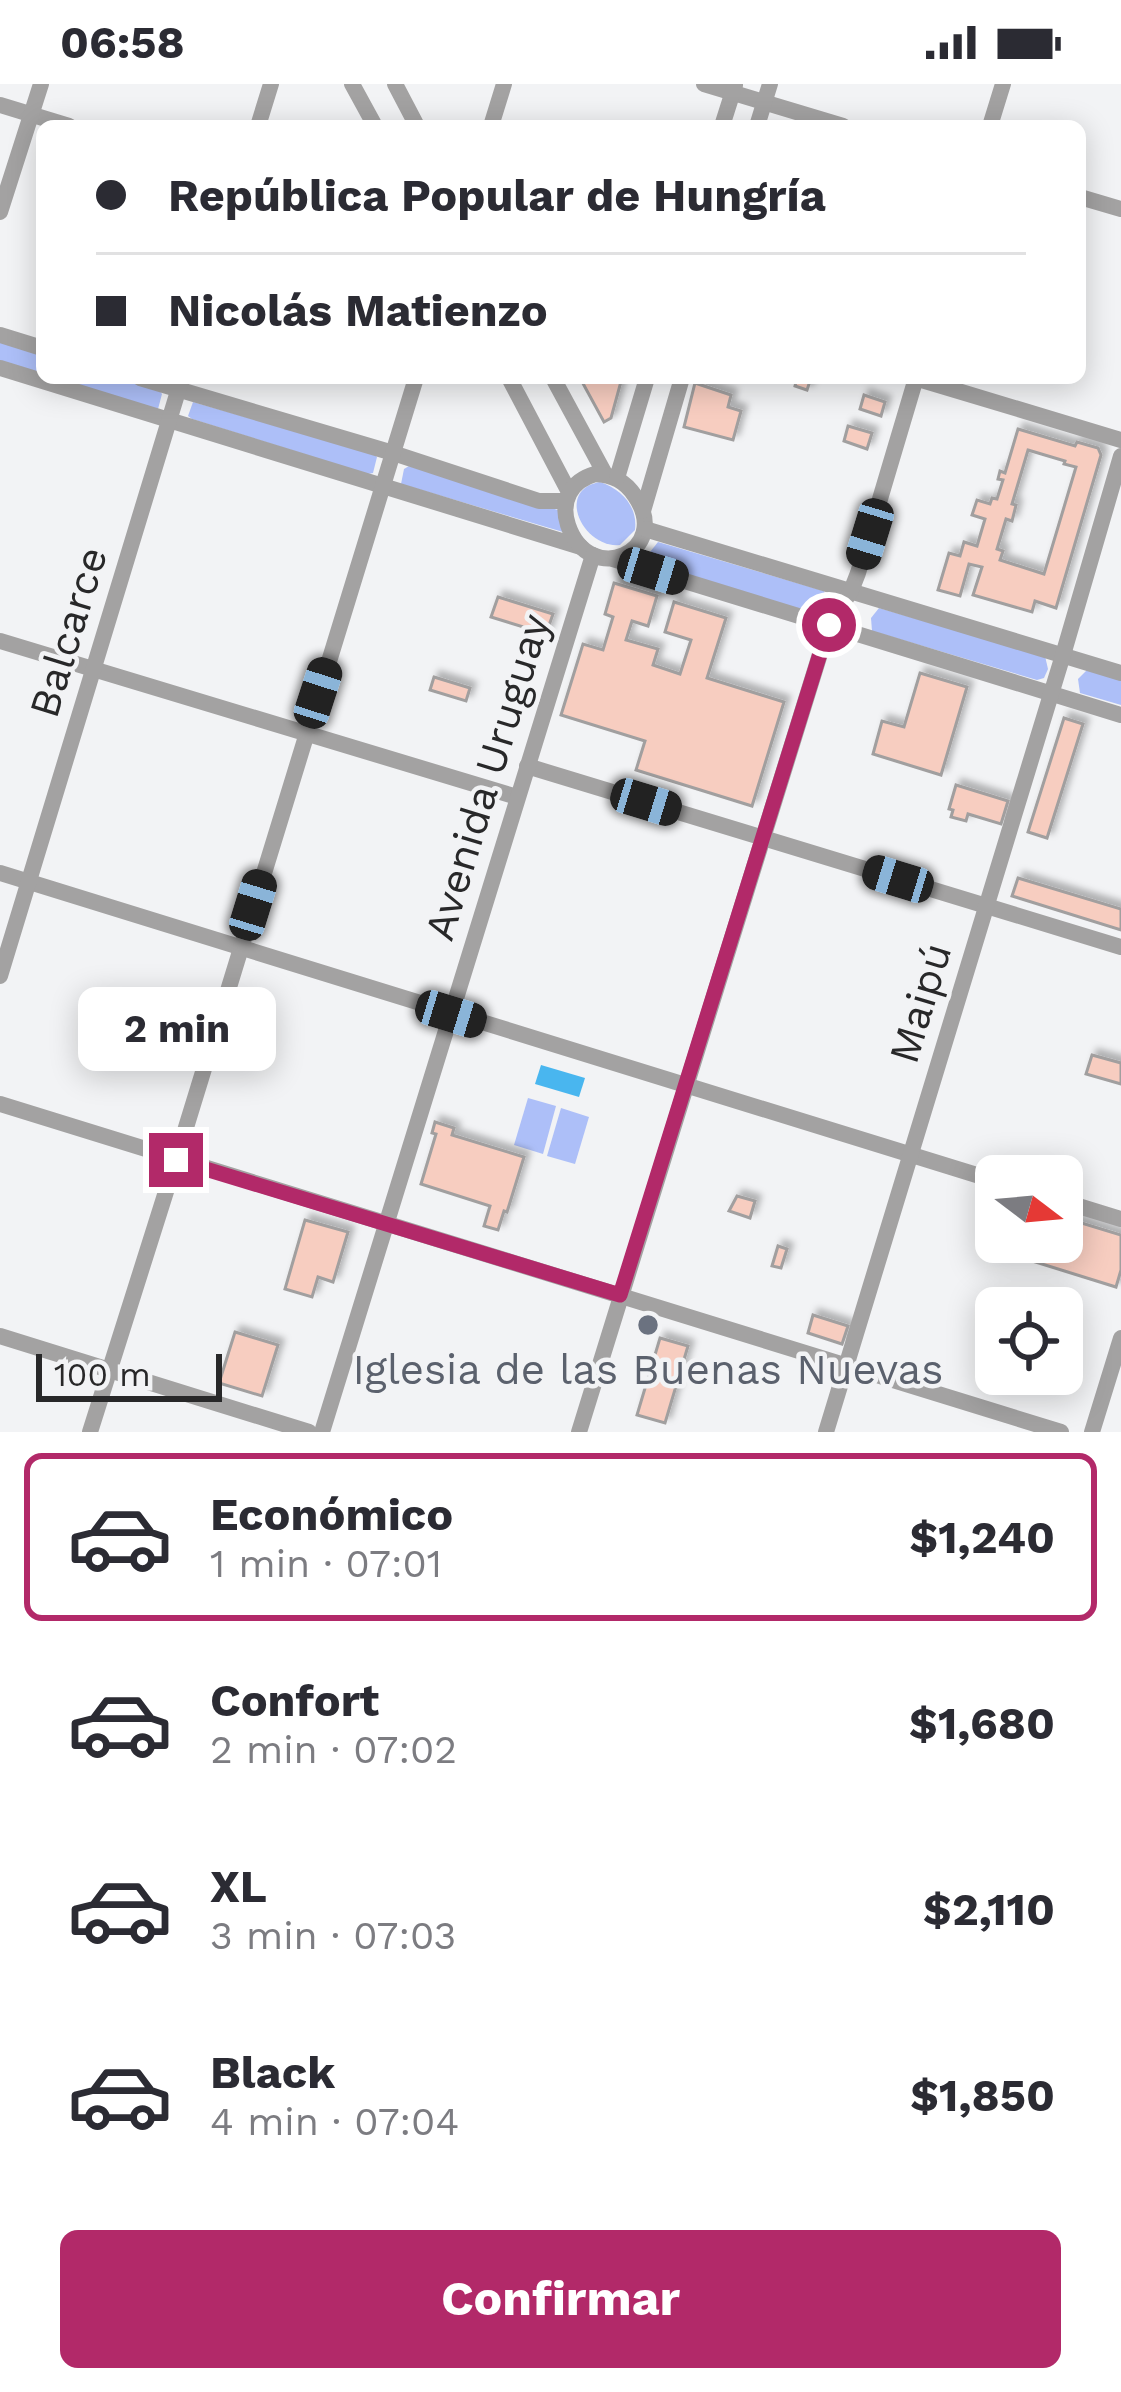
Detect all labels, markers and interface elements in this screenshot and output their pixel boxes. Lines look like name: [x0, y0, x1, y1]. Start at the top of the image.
text: 06:58: [60, 16, 185, 69]
text: República Popular de Hungría: [168, 169, 826, 222]
text: Nicolás Matienzo: [168, 284, 548, 337]
car: [842, 494, 898, 574]
street label: Balcarce: [19, 541, 117, 723]
car: [613, 543, 693, 599]
route start: [802, 598, 856, 652]
street label: Avenida Uruguay: [414, 608, 560, 946]
car: [290, 653, 346, 733]
car: [606, 774, 686, 830]
car: [858, 851, 938, 907]
car: [225, 865, 281, 945]
street label: Maipú: [879, 937, 961, 1069]
callout: 2 min: [77, 986, 275, 1070]
car: [411, 986, 491, 1042]
text: 2 min: [124, 1006, 230, 1051]
route end: [149, 1133, 203, 1187]
north arrow: [975, 1155, 1083, 1263]
map controls: [975, 1155, 1083, 1395]
button: locate: [975, 1287, 1083, 1395]
marker: Iglesia de las Buenas Nuevas: [635, 1312, 661, 1338]
place label: Iglesia de las Buenas Nuevas: [353, 1345, 943, 1394]
scale bar: [36, 1348, 222, 1401]
text: 100 m: [54, 1355, 151, 1394]
icon: car: [66, 1483, 174, 1591]
text: Económico: [210, 1488, 453, 1541]
text: $1,240: [909, 1511, 1055, 1564]
text: 1 min · 07:01: [210, 1541, 442, 1586]
icon: car: [66, 1669, 174, 1777]
text: Confort: [210, 1674, 379, 1727]
text: $1,680: [909, 1697, 1055, 1750]
text: 2 min · 07:02: [210, 1727, 457, 1772]
icon: car: [66, 1855, 174, 1963]
text: XL: [210, 1860, 267, 1913]
text: $2,110: [923, 1883, 1055, 1936]
text: 3 min · 07:03: [210, 1913, 456, 1958]
icon: car: [66, 2041, 174, 2149]
text: Black: [210, 2046, 335, 2099]
text: $1,850: [910, 2069, 1055, 2122]
text: 4 min · 07:04: [210, 2099, 459, 2144]
button: Confirmar: [60, 2230, 1061, 2368]

